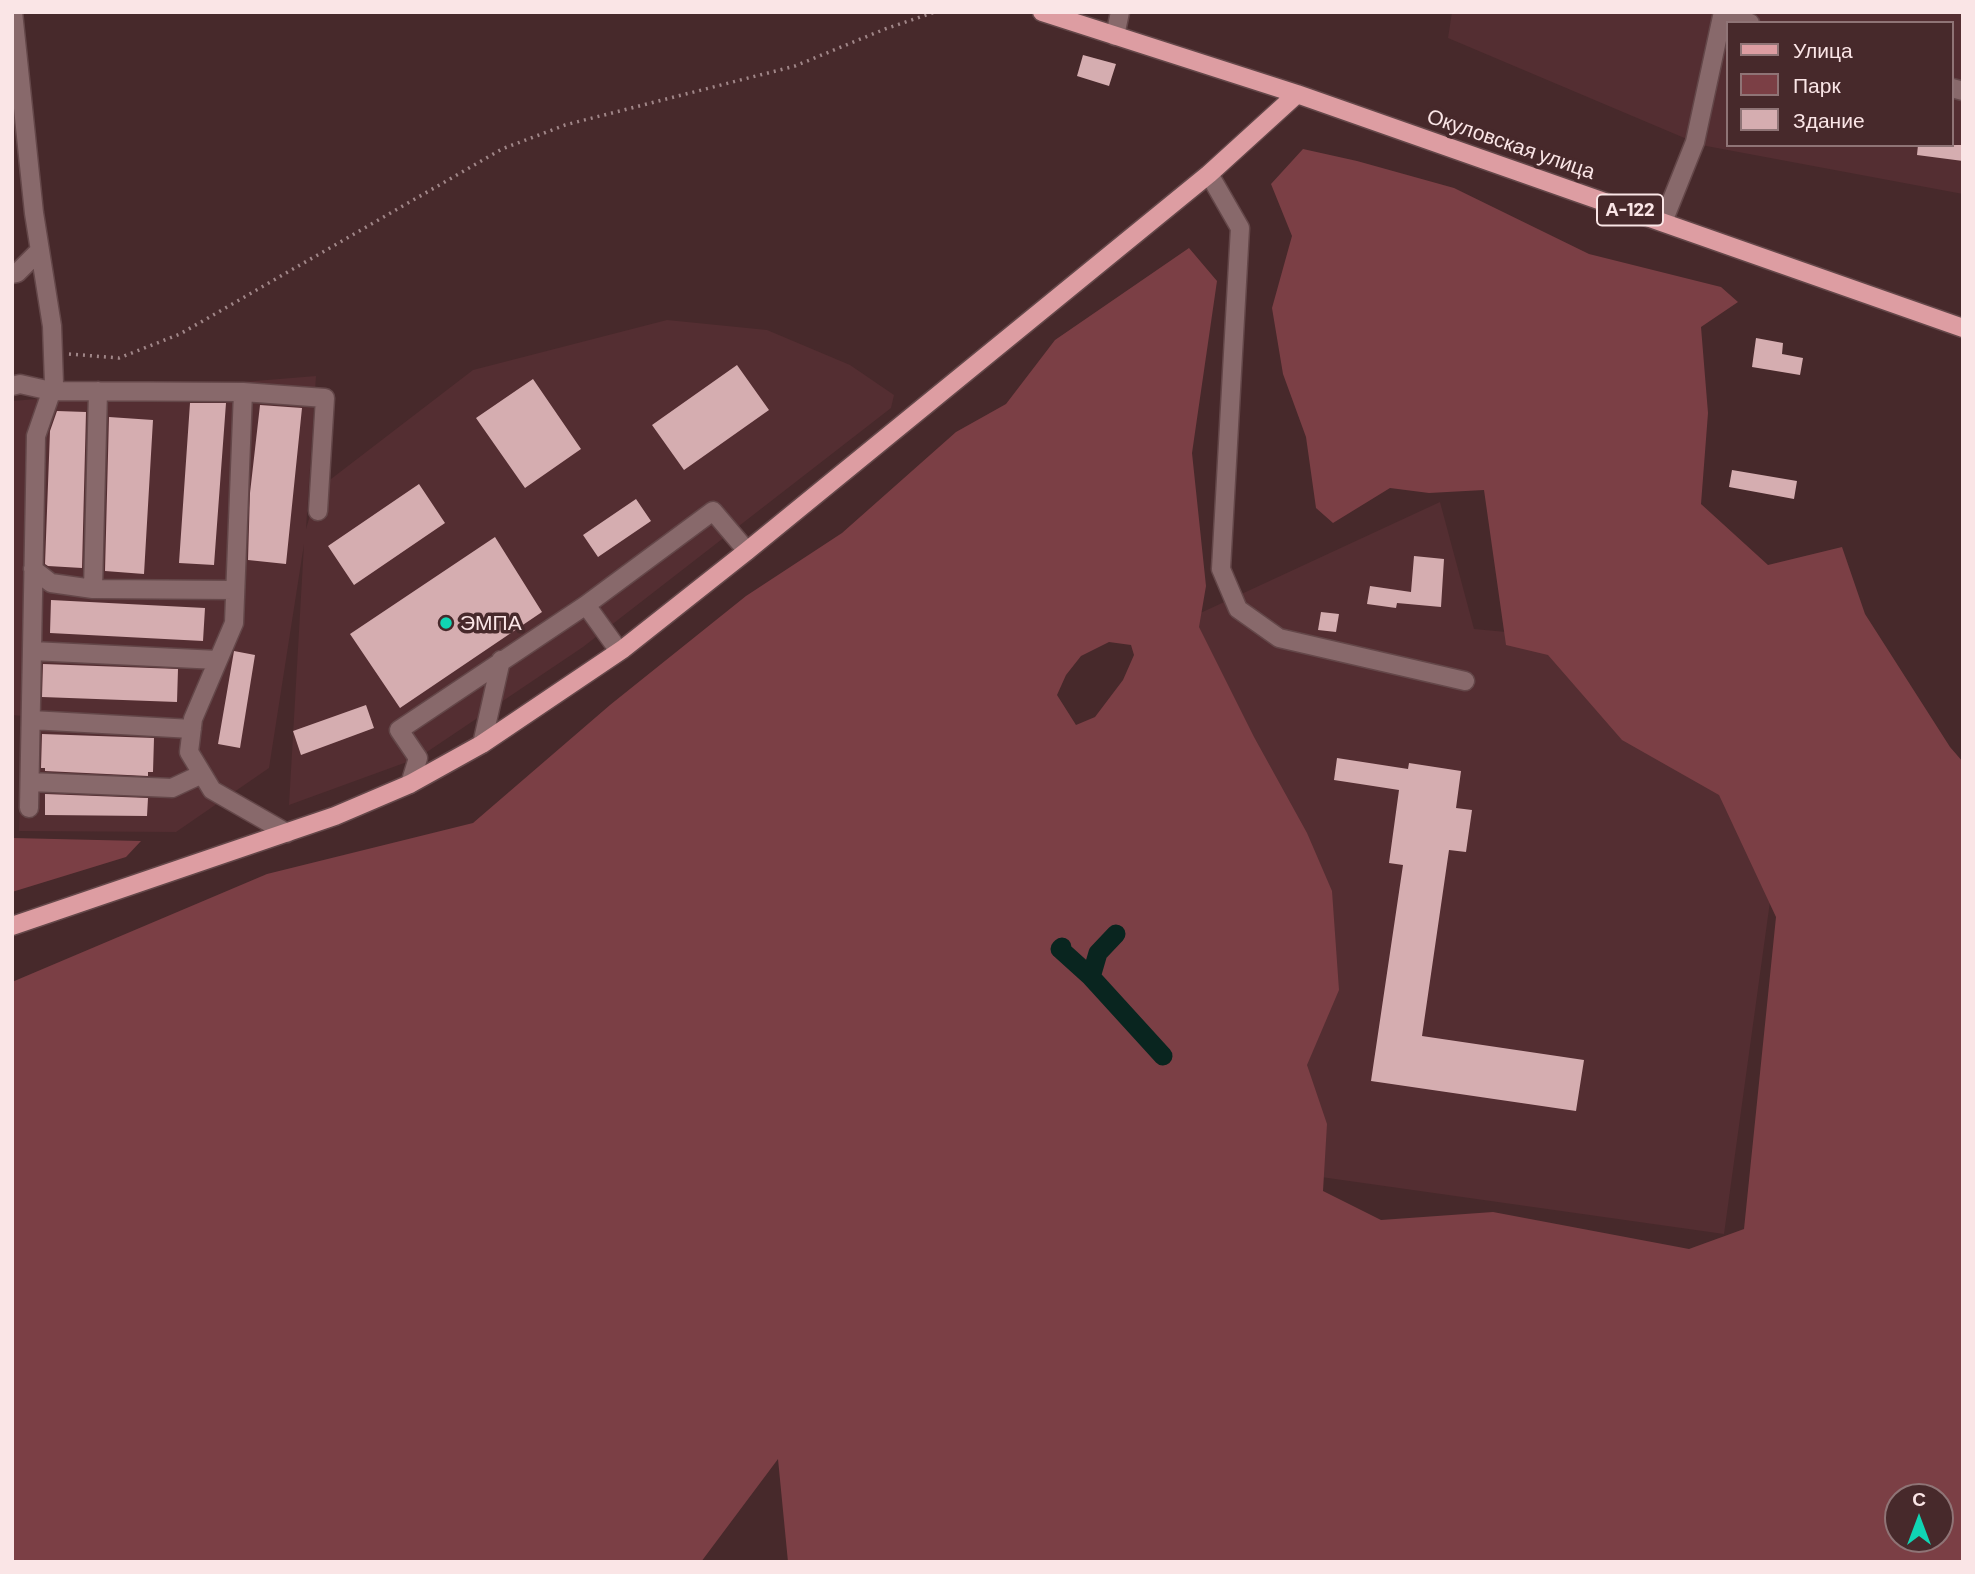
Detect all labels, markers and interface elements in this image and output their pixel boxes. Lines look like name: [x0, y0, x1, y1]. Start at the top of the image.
legend: [1727, 21, 1954, 147]
text: Улица: [1793, 37, 1853, 62]
text: Парк: [1793, 72, 1841, 97]
street label: Окуловская улица: [1424, 103, 1598, 185]
text: Здание: [1793, 107, 1865, 132]
road number: А-122: [1597, 194, 1663, 226]
place label: ЭМПА: [460, 610, 522, 636]
marker: ЭМПА: [438, 615, 454, 631]
north arrow: [1884, 1483, 1954, 1553]
text: С: [1912, 1487, 1926, 1510]

